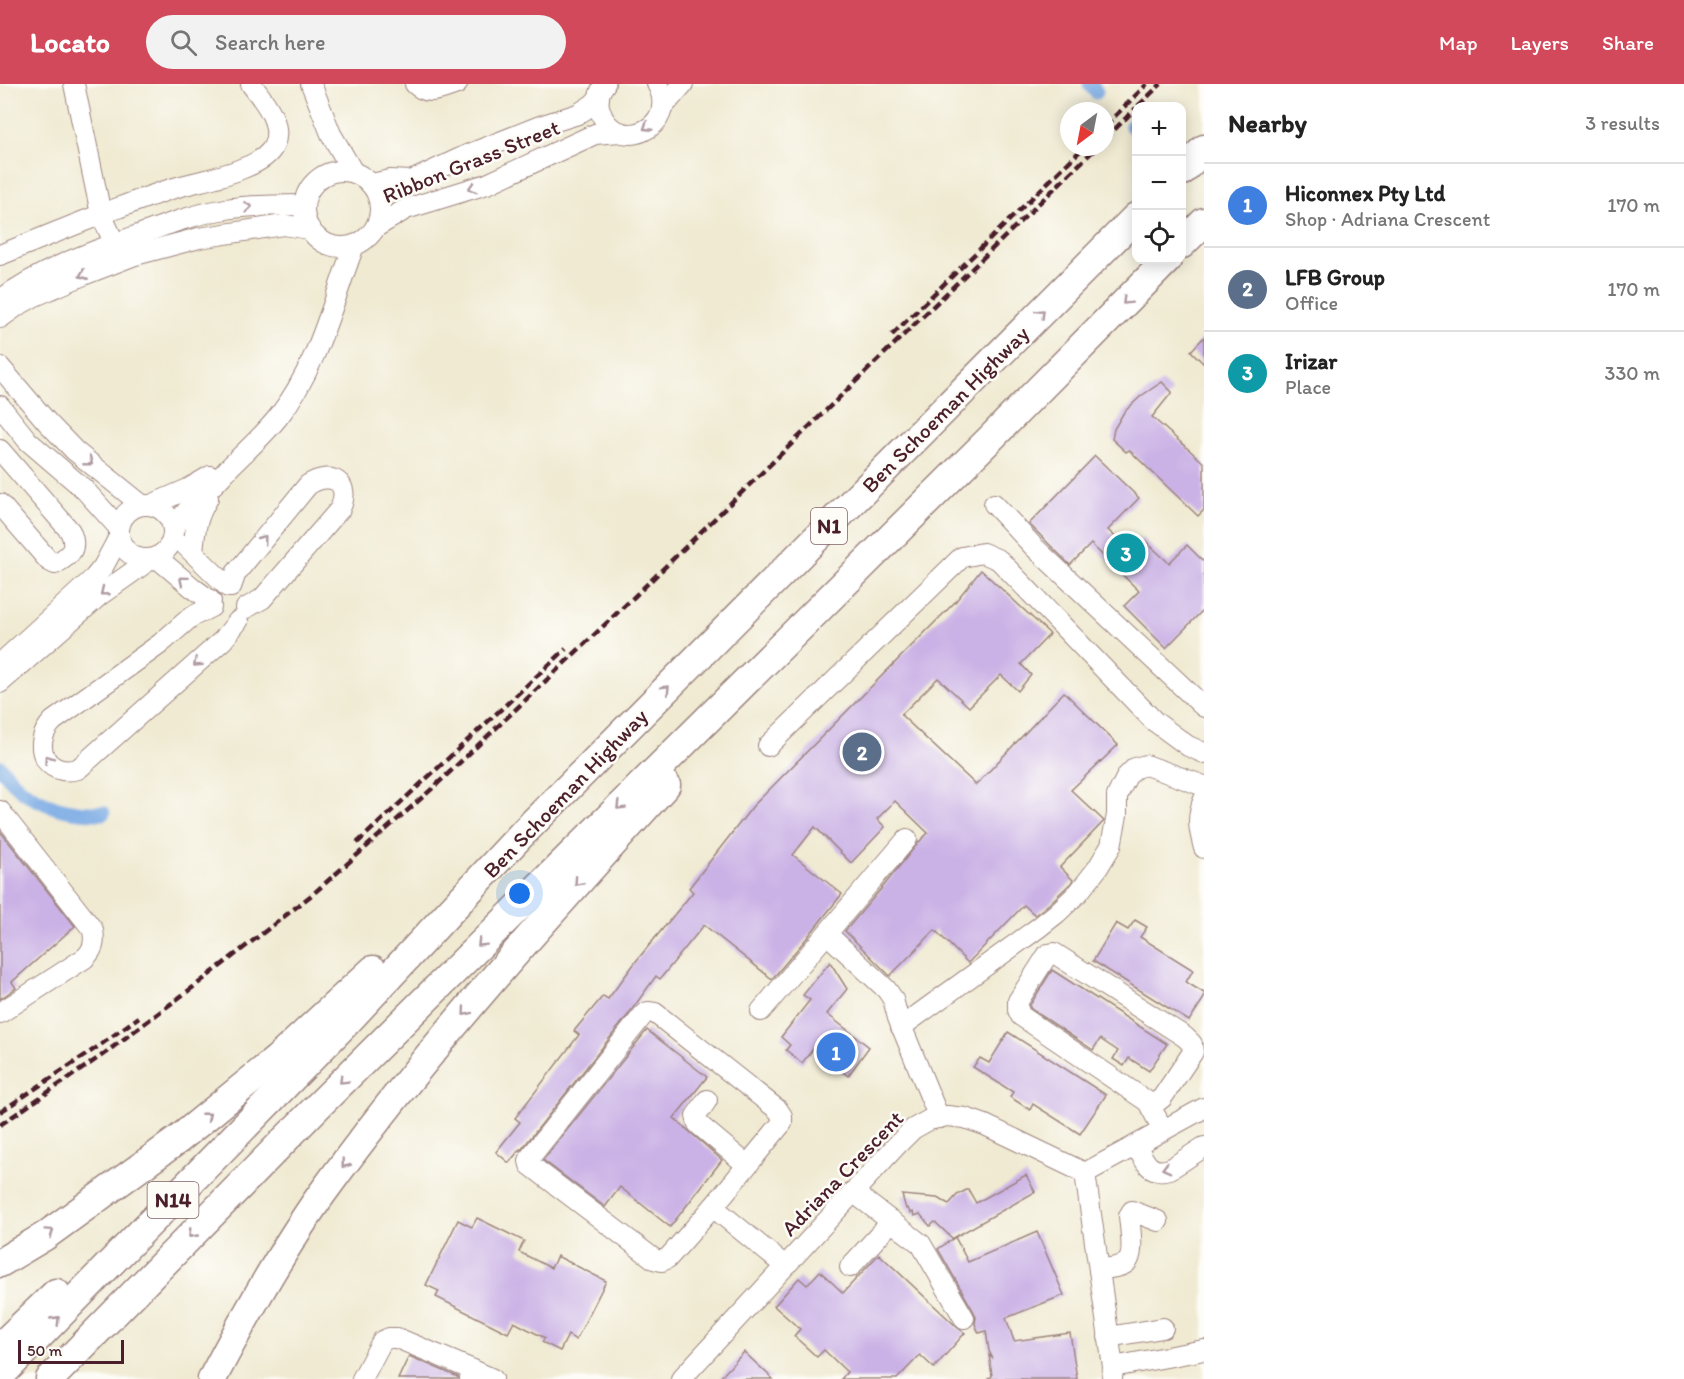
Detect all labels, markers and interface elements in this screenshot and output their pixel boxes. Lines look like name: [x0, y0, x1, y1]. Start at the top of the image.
search box: [146, 15, 566, 69]
text: Locato: [30, 25, 110, 59]
icon: search: [167, 26, 200, 59]
text: Search here: [215, 29, 325, 56]
text: Map: [1439, 30, 1478, 55]
text: Layers: [1511, 30, 1569, 55]
text: Share: [1602, 30, 1654, 55]
north arrow: [1060, 102, 1114, 156]
map controls: [1132, 102, 1186, 264]
button: +: [1132, 102, 1186, 156]
text: Nearby: [1228, 107, 1307, 139]
text: 3 results: [1585, 111, 1660, 135]
street label: Ribbon Grass Street: [379, 114, 564, 209]
one-way arrow: [643, 120, 653, 132]
button: −: [1132, 156, 1186, 210]
text: Hiconnex Pty Ltd: [1285, 180, 1445, 207]
one-way arrow: [467, 181, 478, 194]
text: 1: [1243, 193, 1252, 217]
text: 170 m: [1607, 193, 1660, 217]
one-way arrow: [243, 201, 252, 214]
text: Shop · Adriana Crescent: [1285, 207, 1490, 231]
button: locate: [1132, 210, 1186, 264]
text: LFB Group: [1285, 264, 1385, 291]
one-way arrow: [78, 268, 89, 280]
text: 2: [1242, 277, 1253, 301]
text: 170 m: [1607, 277, 1660, 301]
text: Office: [1285, 291, 1338, 315]
one-way arrow: [1122, 294, 1133, 305]
one-way arrow: [1033, 309, 1044, 320]
street label: Ben Schoeman Highway: [856, 320, 1035, 499]
text: Irizar: [1285, 348, 1337, 375]
text: 3: [1242, 361, 1253, 385]
text: 330 m: [1605, 361, 1660, 385]
text: Place: [1285, 375, 1331, 399]
one-way arrow: [82, 455, 93, 466]
road number: N1: [811, 508, 847, 544]
pin: 3: [1106, 530, 1146, 576]
one-way arrow: [256, 535, 267, 546]
one-way arrow: [179, 576, 190, 587]
one-way arrow: [99, 585, 110, 596]
one-way arrow: [194, 656, 204, 667]
one-way arrow: [659, 686, 670, 697]
street label: Ben Schoeman Highway: [477, 702, 654, 884]
pin: 2: [842, 730, 882, 774]
one-way arrow: [45, 755, 56, 766]
one-way arrow: [616, 799, 627, 809]
one-way arrow: [574, 875, 585, 886]
your location: [505, 879, 534, 908]
one-way arrow: [478, 935, 489, 946]
one-way arrow: [462, 1005, 473, 1016]
pin: 1: [816, 1030, 856, 1074]
one-way arrow: [340, 1073, 351, 1084]
street label: Adriana Crescent: [776, 1105, 909, 1242]
one-way arrow: [200, 1113, 211, 1124]
one-way arrow: [341, 1158, 352, 1169]
one-way arrow: [1161, 1161, 1172, 1173]
road number: N14: [148, 1182, 198, 1218]
one-way arrow: [188, 1227, 199, 1238]
one-way arrow: [44, 1228, 54, 1240]
one-way arrow: [48, 1316, 59, 1327]
scale bar: [18, 1337, 124, 1364]
text: 50 m: [27, 1341, 62, 1360]

